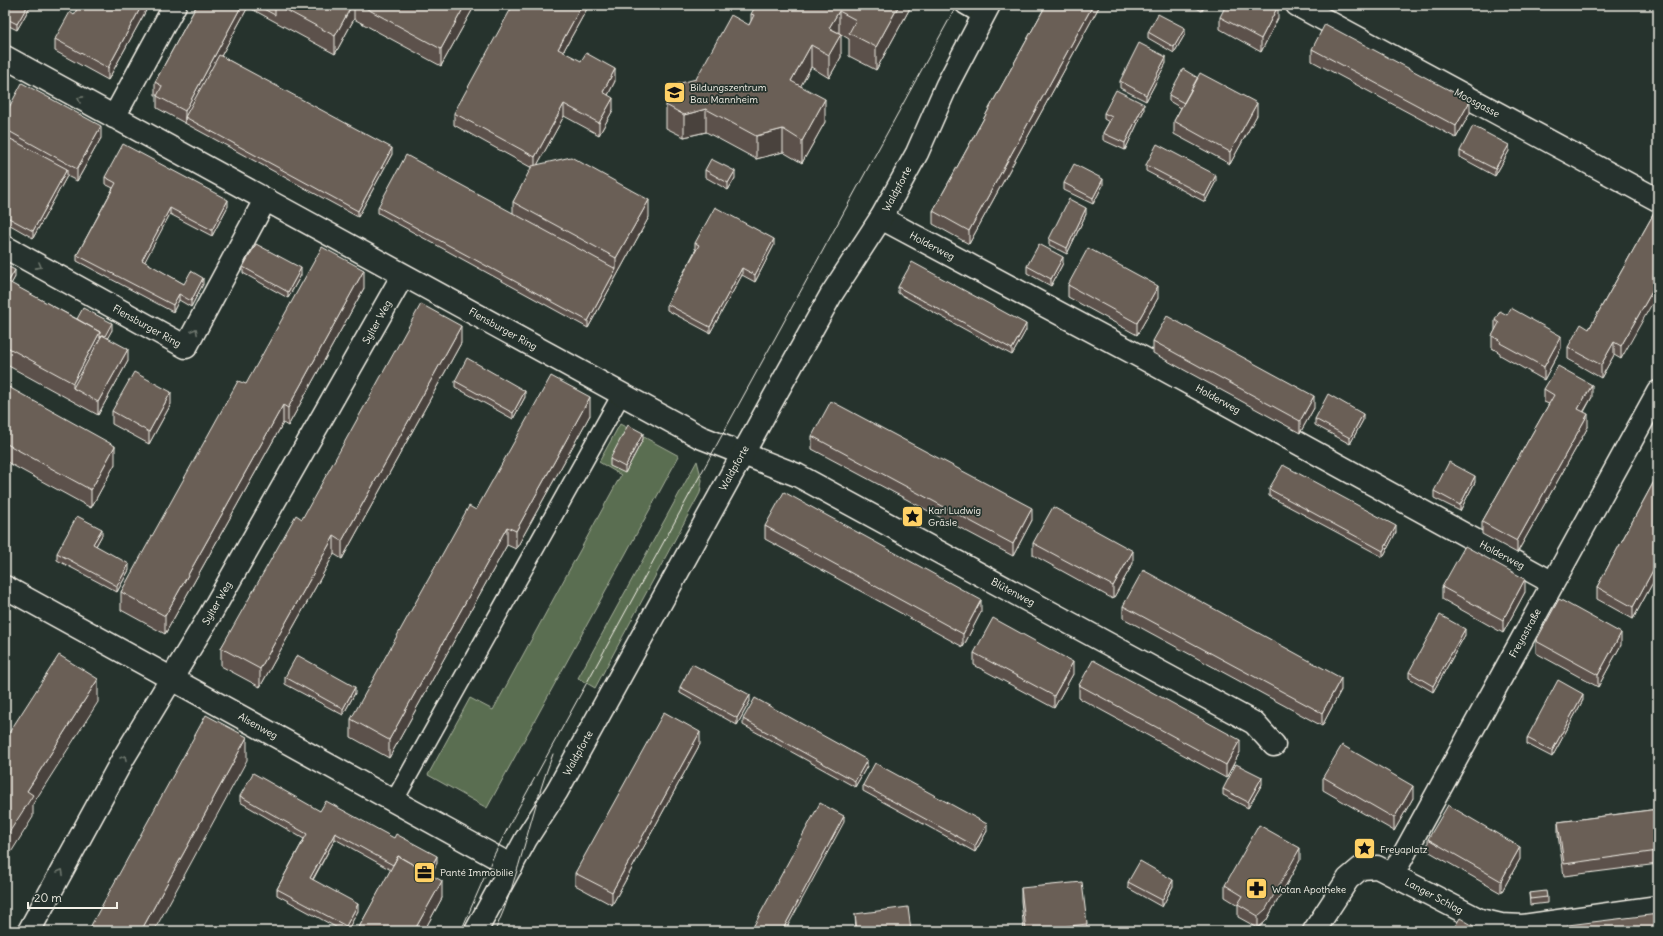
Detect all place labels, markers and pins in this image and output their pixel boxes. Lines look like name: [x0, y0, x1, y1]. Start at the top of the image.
school or university icon: Bildungszentrum Bau Mannheim: [662, 80, 688, 106]
place label: Bildungszentrum Bau Mannheim: [690, 81, 767, 106]
place icon: Karl Ludwig Gräsle: [899, 503, 925, 529]
place label: Karl Ludwig Gräsle: [928, 504, 981, 529]
place icon: Freyaplatz: [1351, 836, 1377, 862]
place label: Freyaplatz: [1380, 843, 1428, 856]
office icon: Panté Immobilie: [411, 859, 437, 885]
place label: Panté Immobilie: [440, 866, 513, 879]
pharmacy icon: Wotan Apotheke: [1244, 876, 1270, 902]
place label: Wotan Apotheke: [1272, 883, 1346, 896]

